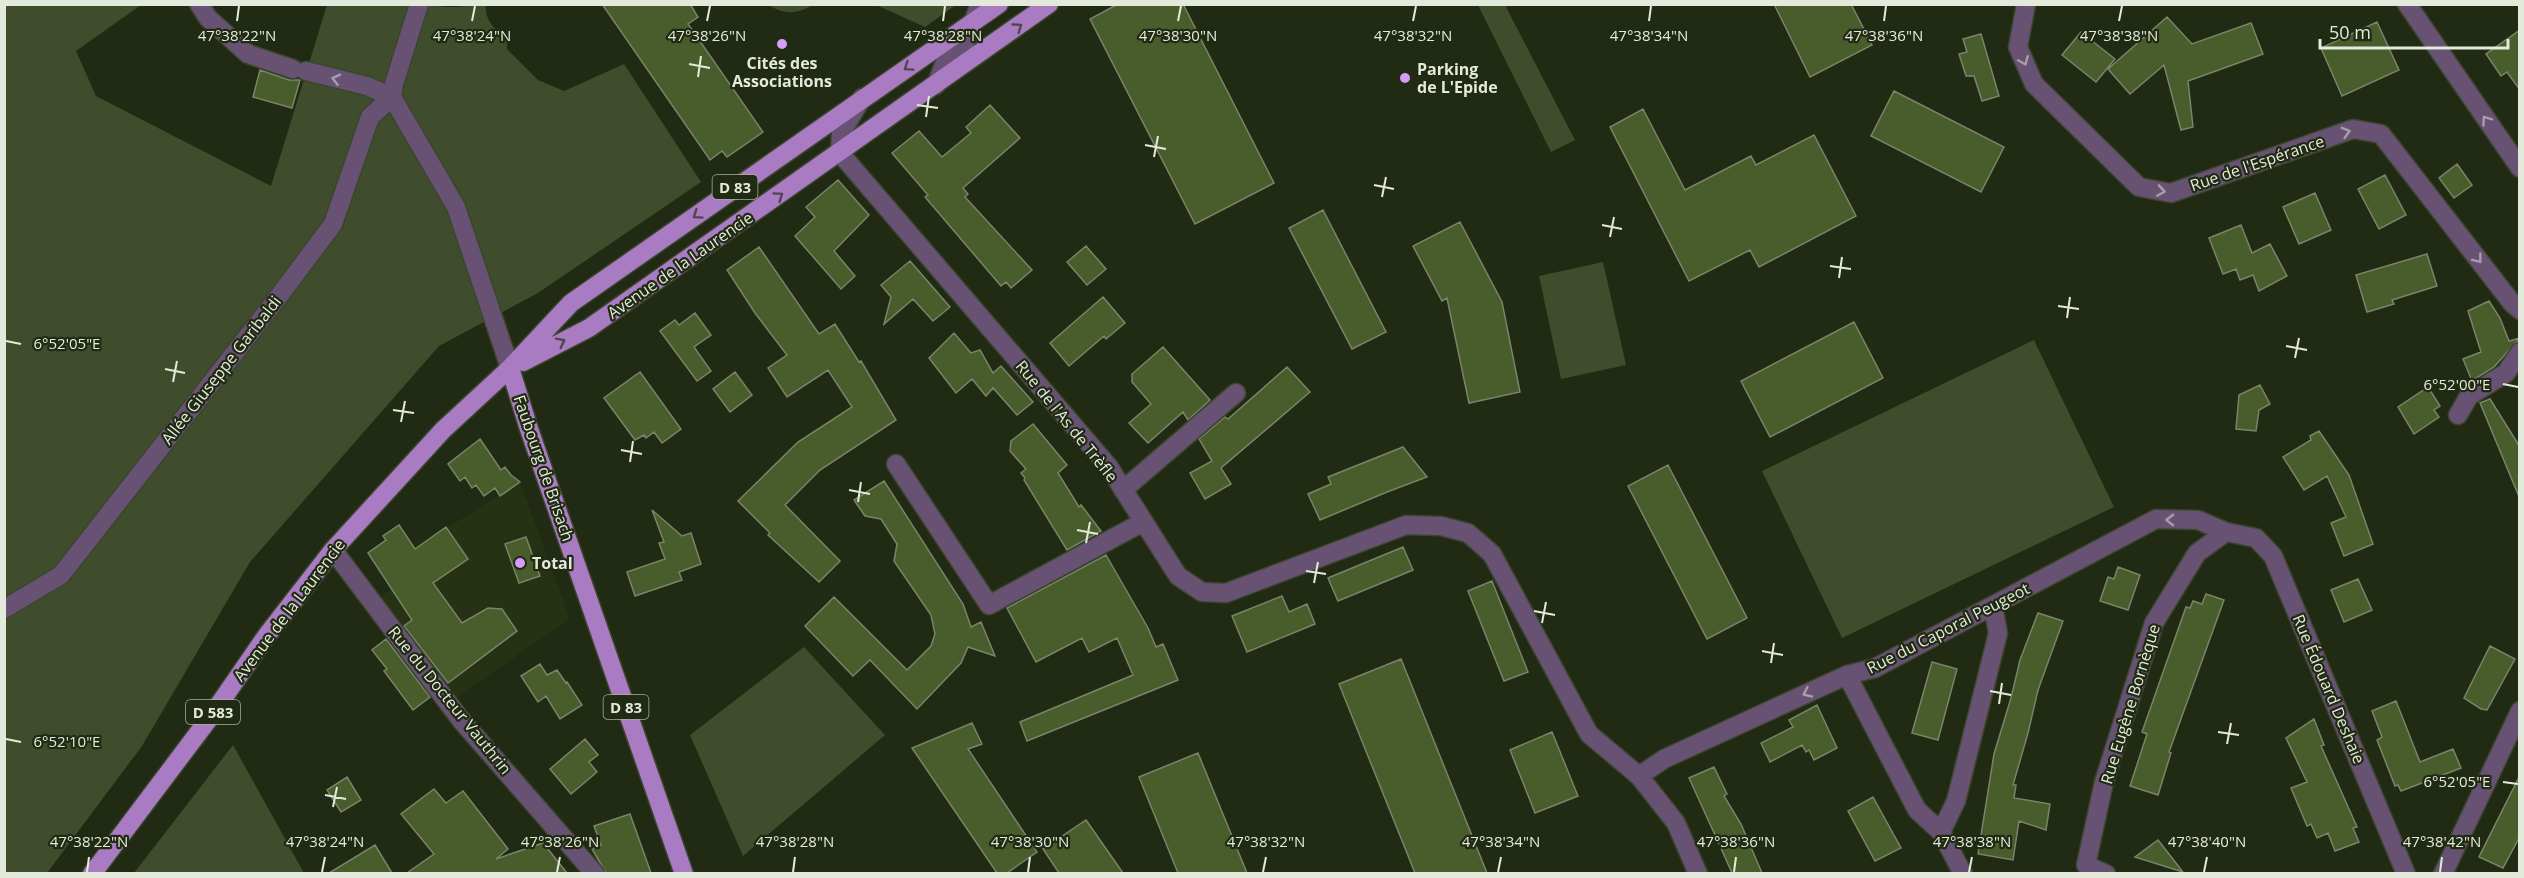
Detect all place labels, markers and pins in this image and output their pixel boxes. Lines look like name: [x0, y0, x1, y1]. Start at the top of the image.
marker: Cités des Associations: [775, 37, 789, 51]
place label: Cités des Associations: [732, 52, 832, 92]
place label: Parking de L'Epide: [1417, 58, 1498, 98]
marker: Parking de L'Epide: [1398, 71, 1412, 85]
place label: Total: [532, 552, 573, 574]
marker: Total: [513, 556, 527, 570]

